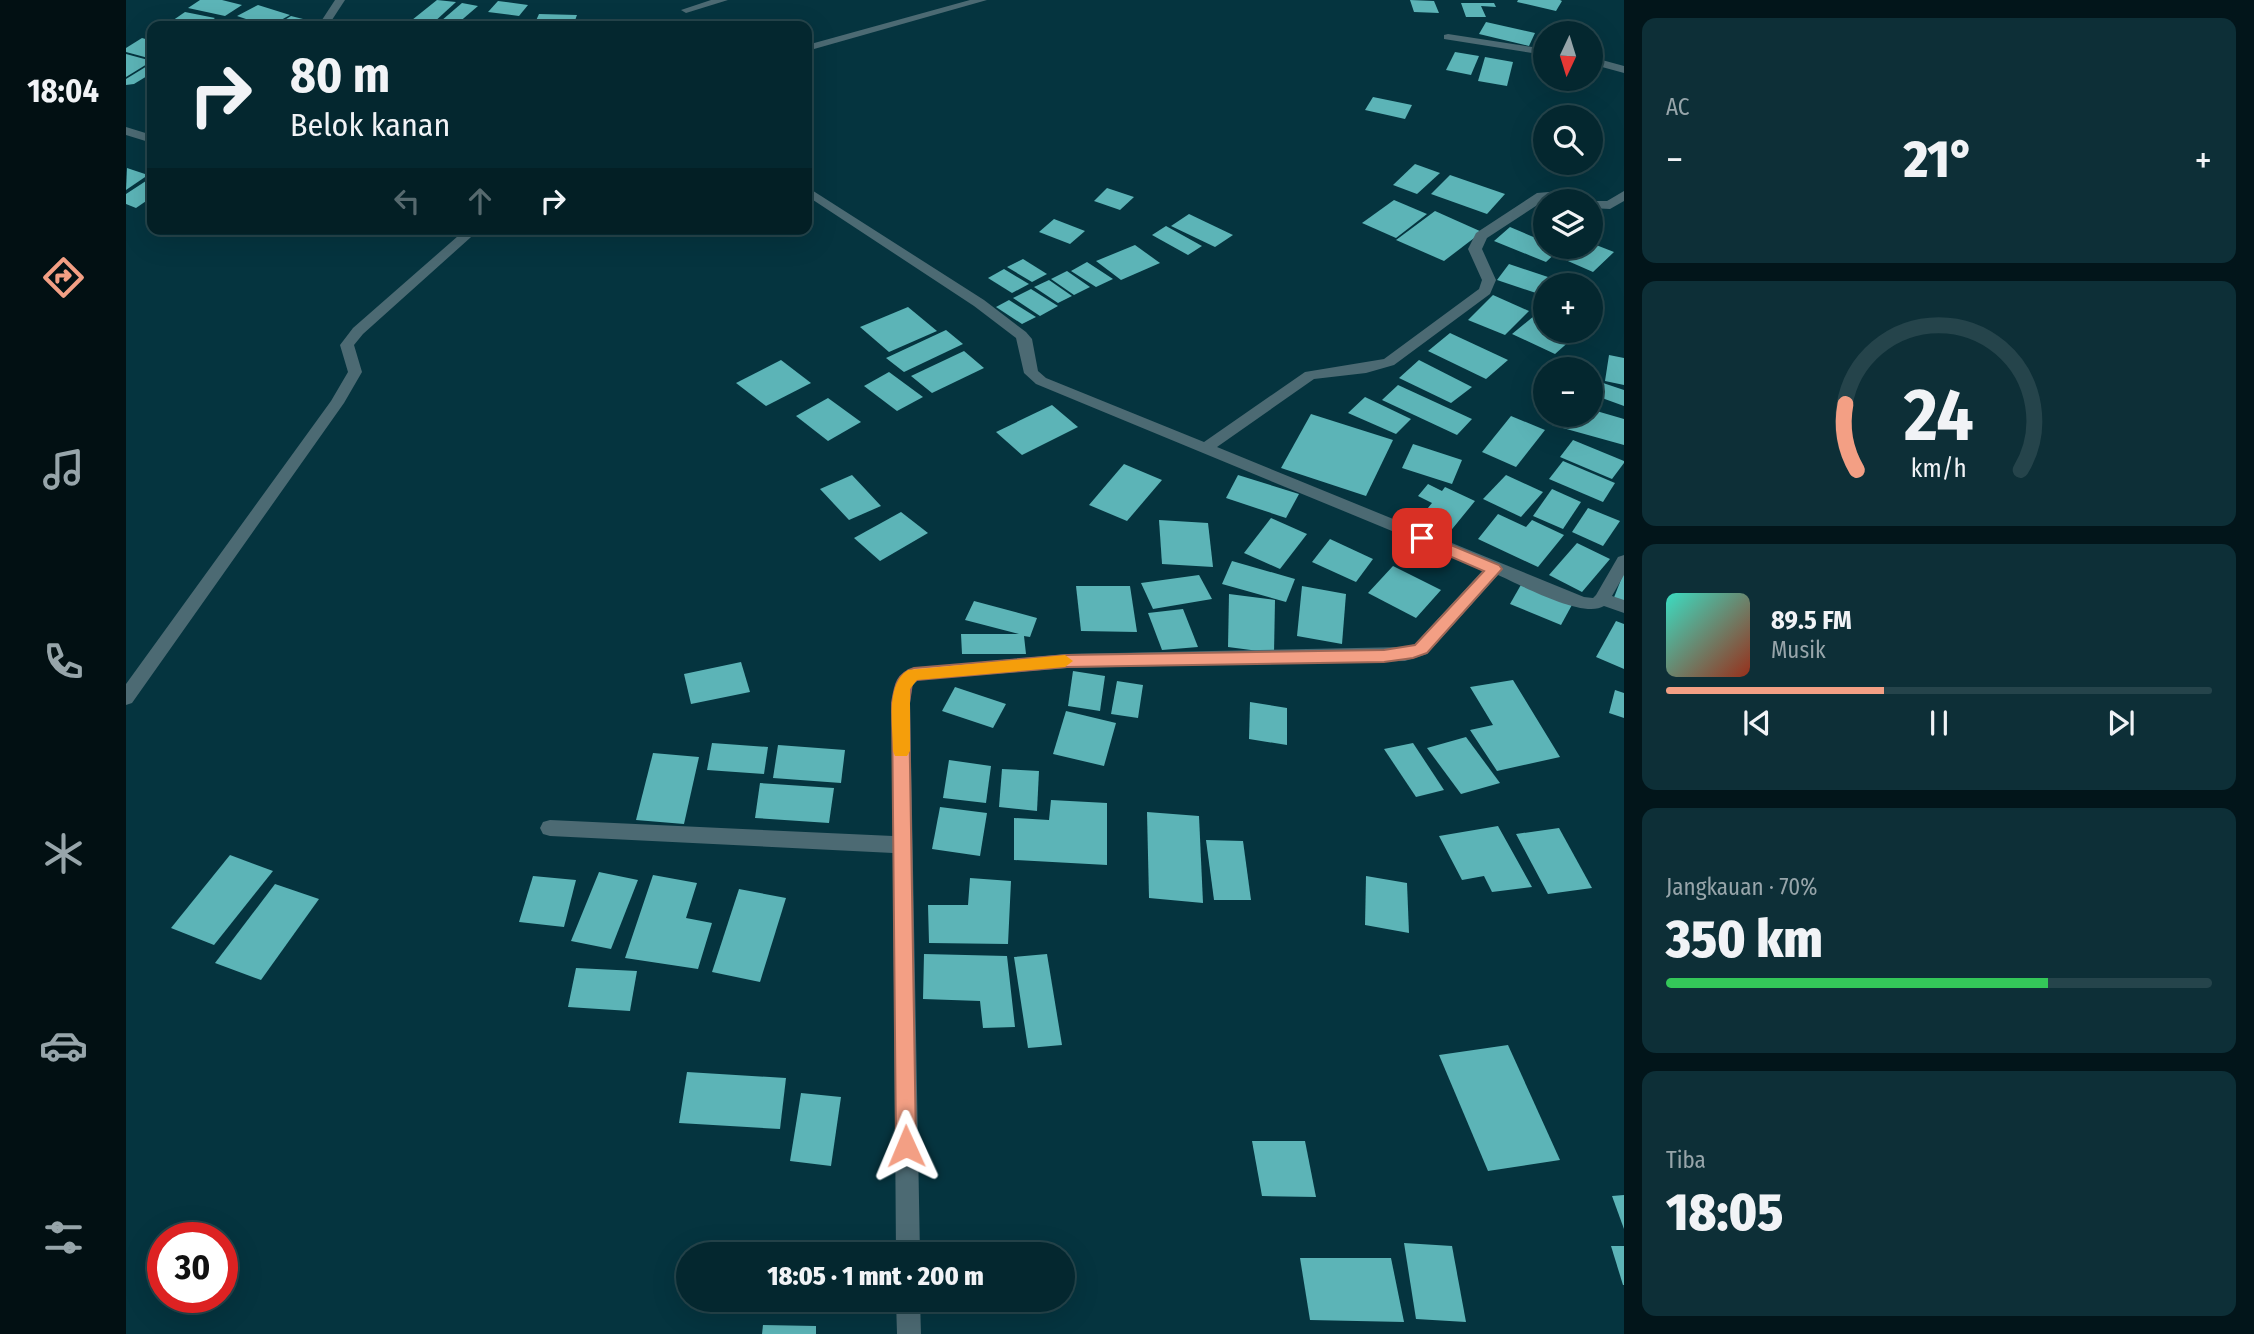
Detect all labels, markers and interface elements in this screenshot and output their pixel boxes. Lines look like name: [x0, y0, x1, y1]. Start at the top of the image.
north arrow: [1533, 21, 1603, 91]
map controls: [1533, 21, 1603, 427]
text: 80 m: [290, 46, 390, 105]
icon: right: [175, 49, 266, 140]
text: 18:04: [27, 72, 99, 110]
text: AC: [1666, 93, 1690, 121]
button: search: [1533, 105, 1603, 175]
text: Belok kanan: [290, 106, 450, 144]
text: 21°: [1904, 128, 1974, 191]
text: −: [1666, 137, 1683, 183]
text: +: [2195, 137, 2212, 183]
icon: left: [388, 182, 426, 220]
icon: ahead: [461, 182, 499, 220]
icon: right: [534, 182, 572, 220]
button: layers: [1533, 189, 1603, 259]
icon: directions: [39, 253, 88, 302]
button: +: [1533, 273, 1603, 343]
button: −: [1533, 357, 1603, 427]
text: 24: [1903, 372, 1974, 459]
icon: music: [39, 445, 88, 494]
text: km/h: [1911, 454, 1967, 484]
pin: [1392, 508, 1452, 568]
icon: arrive: [1403, 519, 1441, 557]
text: 89.5 FM: [1771, 605, 1852, 636]
text: Musik: [1771, 636, 1826, 664]
icon: phone: [39, 637, 88, 686]
icon: previous: [1738, 704, 1776, 742]
icon: pause: [1920, 704, 1958, 742]
icon: next: [2102, 704, 2140, 742]
icon: climate: [39, 829, 88, 878]
text: Jangkauan · 70%: [1666, 873, 1817, 901]
text: 350 km: [1666, 908, 1823, 971]
icon: car: [39, 1021, 88, 1070]
position arrow: [869, 1109, 943, 1183]
text: Tiba: [1666, 1146, 1706, 1174]
text: 18:05: [1666, 1181, 1783, 1244]
icon: filters: [39, 1213, 88, 1262]
speed limit sign: 30: [147, 1222, 238, 1313]
text: 18:05 · 1 mnt · 200 m: [767, 1261, 984, 1292]

